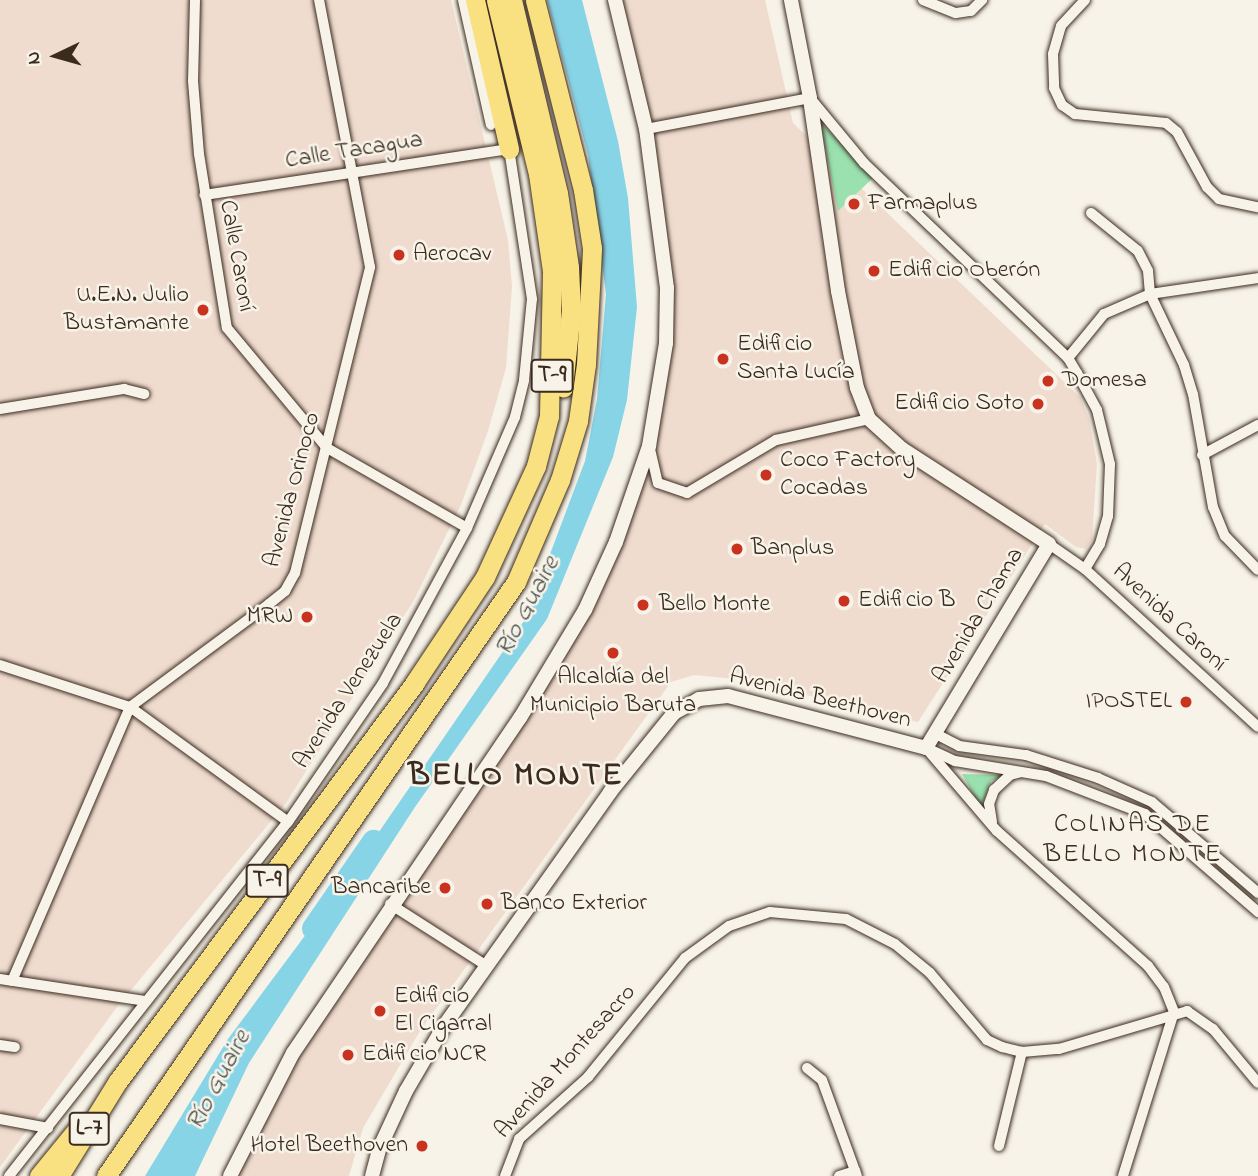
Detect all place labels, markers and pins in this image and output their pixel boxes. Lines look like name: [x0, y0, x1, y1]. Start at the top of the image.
place label: Farmaplus: [868, 190, 978, 218]
marker: Farmaplus: [846, 196, 862, 212]
place label: Aerocav: [413, 241, 491, 269]
marker: Aerocav: [391, 247, 407, 263]
place label: Edificio Oberón: [888, 257, 1040, 285]
marker: Edificio Oberón: [866, 263, 882, 279]
place label: U.E.N. Julio Bustamante: [64, 282, 189, 338]
marker: U.E.N. Julio Bustamante: [195, 302, 211, 318]
place label: Edificio Santa Lucía: [737, 331, 855, 387]
marker: Edificio Santa Lucía: [715, 351, 731, 367]
place label: Domesa: [1062, 367, 1147, 395]
marker: Domesa: [1040, 373, 1056, 389]
place label: Edificio Soto: [894, 390, 1024, 418]
marker: Edificio Soto: [1030, 396, 1046, 412]
place label: Coco Factory Cocadas: [780, 447, 915, 503]
marker: Coco Factory Cocadas: [758, 467, 774, 483]
place label: Banplus: [751, 535, 834, 563]
marker: Banplus: [729, 541, 745, 557]
place label: Edificio B: [858, 587, 955, 615]
place label: Bello Monte: [659, 591, 770, 619]
marker: Edificio B: [836, 593, 852, 609]
marker: Bello Monte: [633, 595, 653, 615]
place label: MRW: [247, 603, 293, 631]
marker: MRW: [299, 609, 315, 625]
marker: Alcaldía del Municipio Baruta: [605, 645, 621, 661]
place label: Alcaldía del Municipio Baruta: [530, 664, 696, 720]
place label: IPOSTEL: [1086, 688, 1172, 716]
marker: IPOSTEL: [1178, 694, 1194, 710]
place label: Bancaribe: [331, 874, 431, 902]
marker: Bancaribe: [437, 880, 453, 896]
place label: Banco Exterior: [501, 890, 647, 918]
marker: Banco Exterior: [479, 896, 495, 912]
place label: Edificio El Cigarral: [394, 983, 492, 1039]
marker: Edificio El Cigarral: [372, 1003, 388, 1019]
place label: Edificio NCR: [362, 1041, 486, 1069]
marker: Edificio NCR: [340, 1047, 356, 1063]
place label: Hotel Beethoven: [251, 1132, 408, 1160]
marker: Hotel Beethoven: [414, 1138, 430, 1154]

